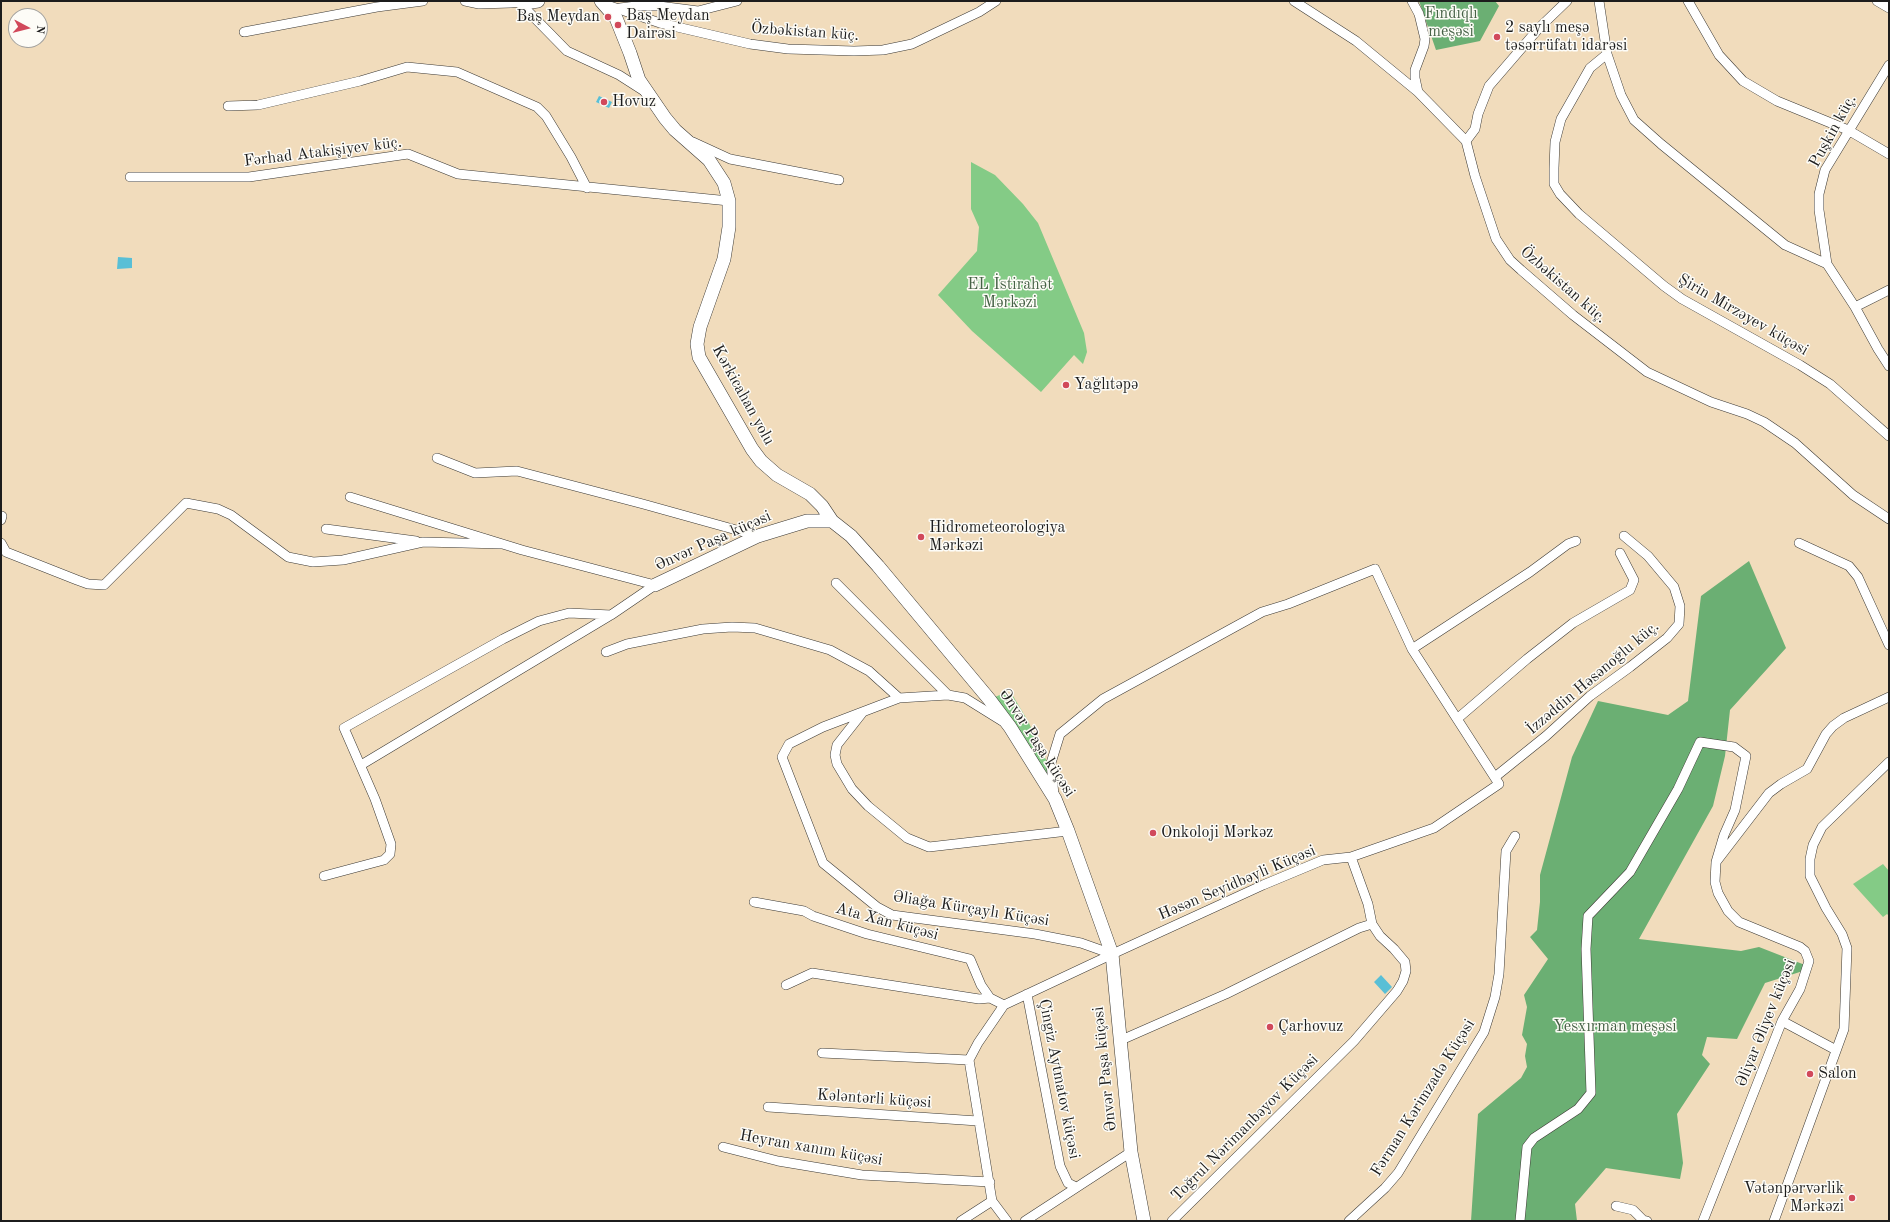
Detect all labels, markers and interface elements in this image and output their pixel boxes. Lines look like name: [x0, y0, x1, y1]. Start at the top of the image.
park label: Fındıqlı meşəsi: [1424, 4, 1478, 42]
place label: Baş Meydan Dairəsi: [626, 6, 710, 44]
place label: Baş Meydan: [516, 7, 600, 27]
north arrow: [8, 8, 48, 48]
marker: Baş Meydan: [603, 12, 613, 22]
place label: 2 saylı meşə təsərrüfatı idarəsi: [1505, 18, 1627, 56]
street label: Özbəkistan küç.: [750, 19, 860, 45]
marker: Baş Meydan Dairəsi: [613, 20, 623, 30]
text: N: [33, 25, 45, 34]
marker: 2 saylı meşə təsərrüfatı idarəsi: [1492, 32, 1502, 42]
street label: Puşkin küç.: [1805, 91, 1861, 171]
place label: Hovuz: [612, 92, 656, 112]
marker: Hovuz: [599, 97, 609, 107]
street label: Fərhad Atakişiyev küç.: [243, 133, 403, 171]
street label: Özbəkistan küç.: [1516, 242, 1610, 328]
street label: Şirin Mirzəyev küçəsi: [1674, 270, 1812, 360]
park label: EL İstirahət Mərkəzi: [967, 275, 1053, 313]
street label: Kərkicahan yolu: [708, 341, 778, 449]
place label: Yağlıtəpə: [1074, 375, 1138, 395]
marker: Yağlıtəpə: [1061, 380, 1071, 390]
street label: Ənvər Paşa küçəsi: [652, 507, 774, 575]
place label: Hidrometeorologiya Mərkəzi: [929, 518, 1065, 556]
marker: Hidrometeorologiya Mərkəzi: [916, 532, 926, 542]
street label: İzzəddin Həsənoğlu küç.: [1523, 617, 1663, 739]
street label: Ənvər Paşa küçəsi: [995, 685, 1079, 801]
place label: Onkoloji Mərkəz: [1161, 823, 1273, 843]
marker: Onkoloji Mərkəz: [1148, 828, 1158, 838]
street label: Həsən Seyidbəyli Küçəsi: [1155, 841, 1319, 925]
street label: Əliağa Kürçaylı Küçəsi: [891, 887, 1051, 931]
street label: Ata Xan küçəsi: [833, 899, 941, 945]
street label: Əliyar Əliyev küçəsi: [1732, 956, 1800, 1090]
street label: Çingiz Aytmatov küçəsi: [1034, 997, 1084, 1161]
street label: Ənvər Paşa küçəsi: [1089, 1006, 1121, 1132]
street label: Fərman Kərimzadə Küçəsi: [1367, 1016, 1479, 1180]
place label: Çarhovuz: [1278, 1017, 1343, 1037]
park label: Yesxırman meşəsi: [1553, 1017, 1677, 1037]
marker: Çarhovuz: [1265, 1022, 1275, 1032]
street label: Toğrul Nərimanbəyov Küçəsi: [1167, 1050, 1323, 1206]
place label: Salon: [1818, 1064, 1857, 1084]
marker: Salon: [1805, 1069, 1815, 1079]
street label: Kələntərli küçəsi: [816, 1085, 932, 1113]
street label: Heyran xanım küçəsi: [738, 1126, 884, 1170]
place label: Vətənpərvərlik Mərkəzi: [1743, 1179, 1844, 1217]
marker: Vətənpərvərlik Mərkəzi: [1847, 1193, 1857, 1203]

